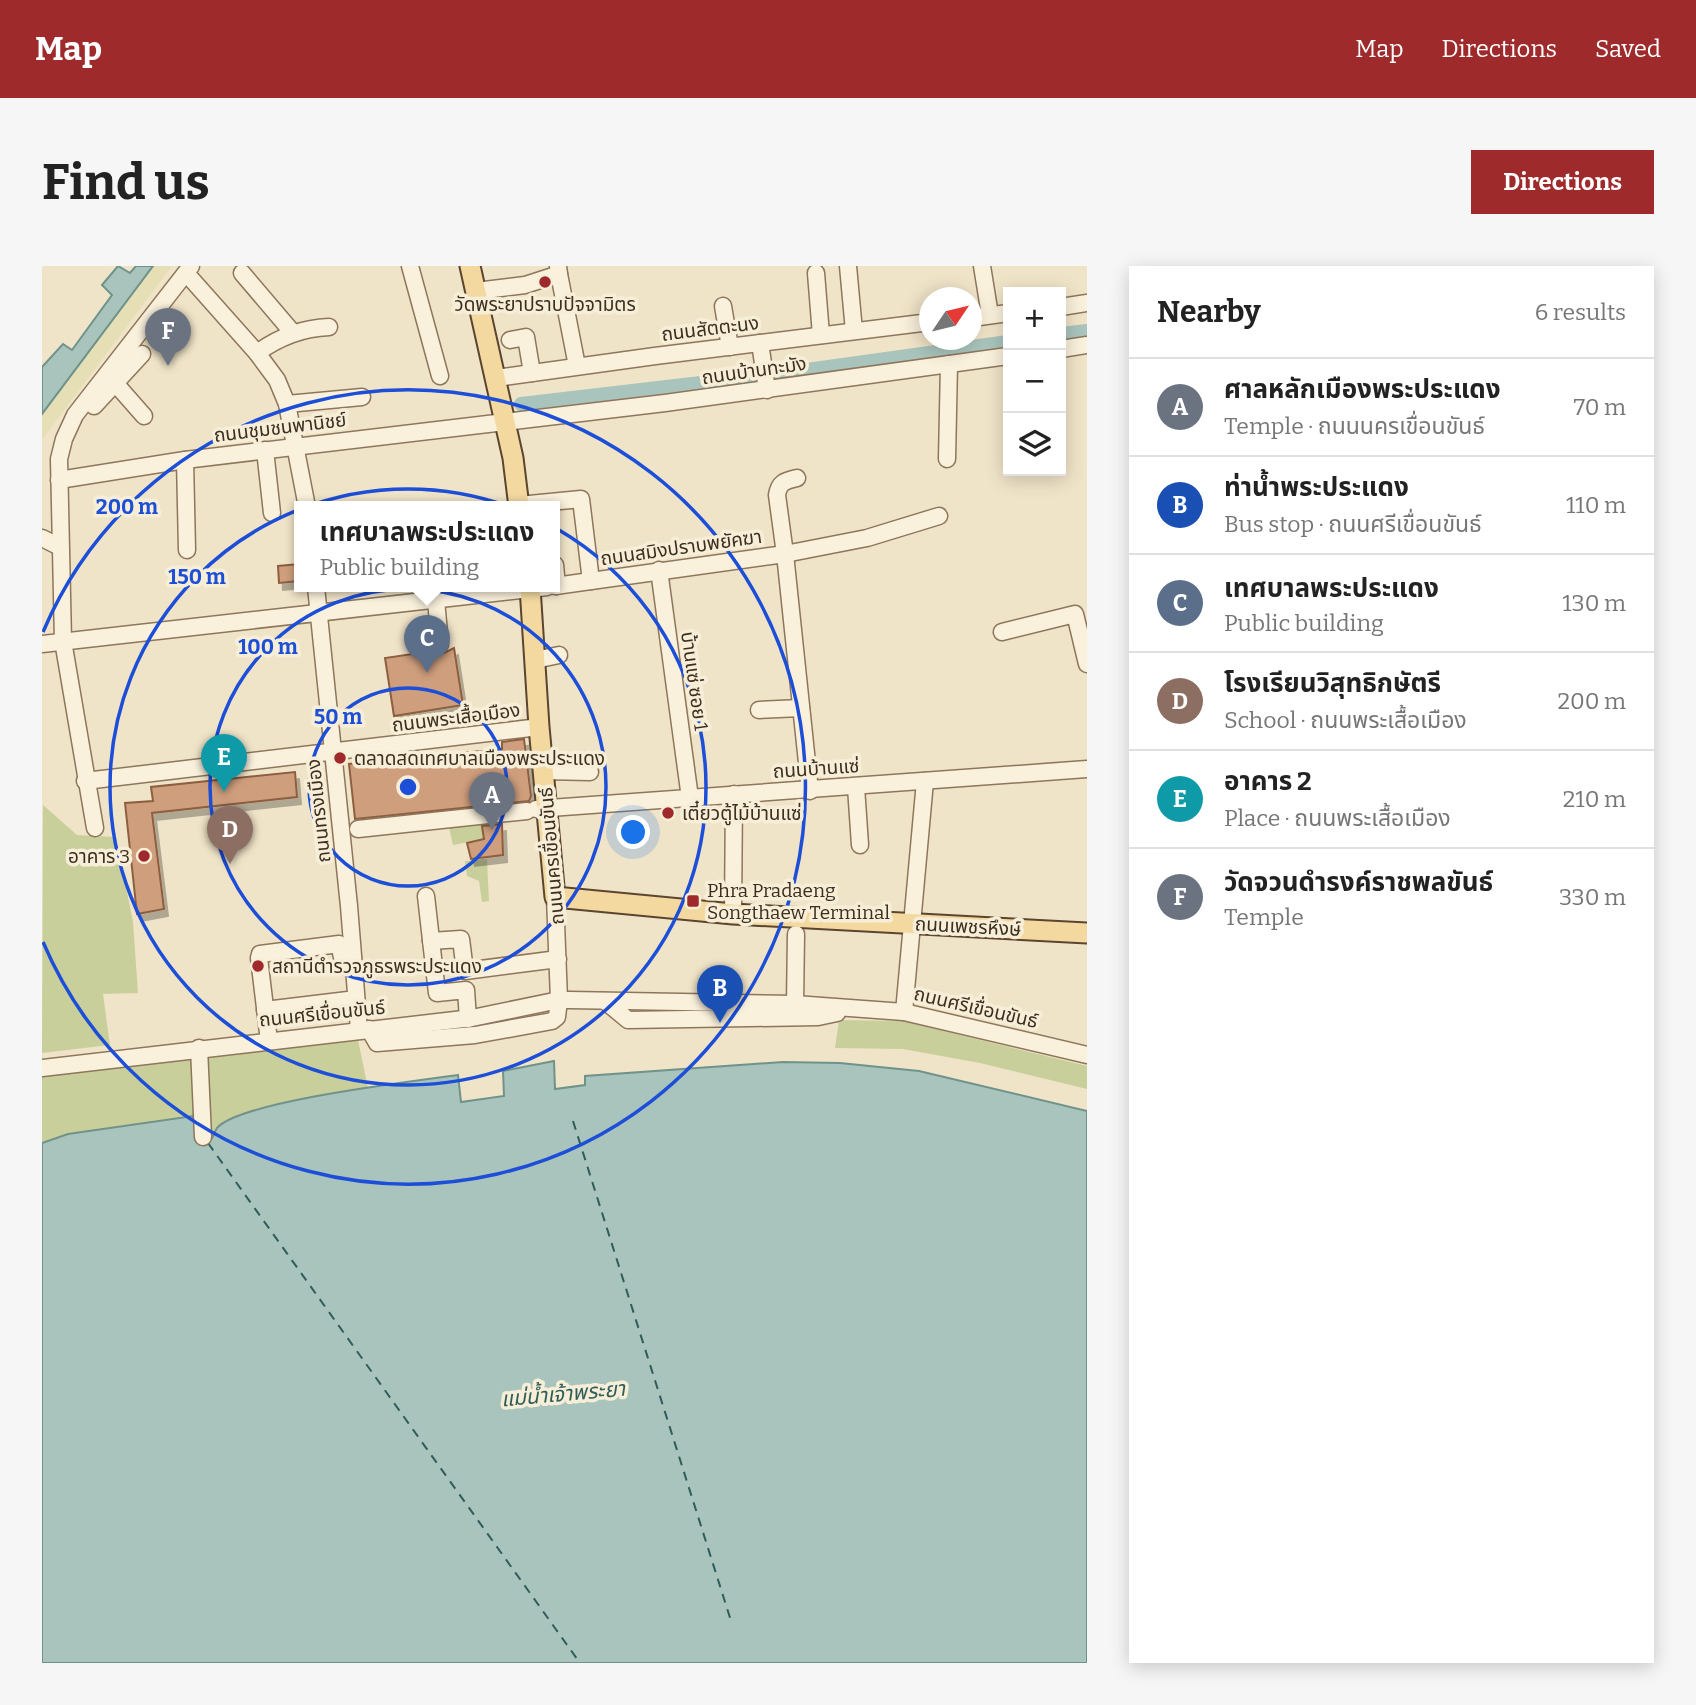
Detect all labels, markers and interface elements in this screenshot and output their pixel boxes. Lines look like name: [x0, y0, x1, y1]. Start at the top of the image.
text: Map: [35, 29, 102, 69]
text: Map: [1355, 35, 1404, 63]
text: Directions: [1442, 35, 1557, 63]
text: Saved: [1595, 35, 1661, 63]
button: Directions: [1471, 150, 1654, 214]
text: Find us: [42, 153, 210, 212]
marker: วัดพระยาปราบปัจจามิตร: [537, 274, 553, 290]
north arrow: [919, 287, 982, 350]
map controls: [1003, 287, 1066, 476]
button: +: [1003, 287, 1066, 350]
place label: วัดพระยาปราบปัจจามิตร: [454, 293, 636, 316]
text: Nearby: [1157, 294, 1261, 330]
text: 6 results: [1535, 298, 1626, 326]
pin: F: [145, 308, 191, 366]
street label: ถนนสัตตะนง: [660, 311, 760, 346]
button: −: [1003, 350, 1066, 413]
street label: ถนนบ้านทะมัง: [700, 352, 808, 389]
text: ศาลหลักเมืองพระประแดง: [1224, 374, 1501, 405]
text: A: [1172, 393, 1188, 421]
text: 70 m: [1574, 393, 1626, 421]
street label: ถนนชุมชนพานิชย์: [213, 408, 348, 447]
text: Temple · ถนนนครเขื่อนขันธ์: [1224, 412, 1485, 440]
button: layers: [1003, 413, 1066, 476]
text: ท่าน้ำพระประแดง: [1224, 472, 1409, 503]
text: B: [1173, 491, 1187, 519]
text: 110 m: [1566, 491, 1626, 519]
text: 200 m: [96, 494, 158, 520]
popup: [294, 501, 560, 592]
text: Bus stop · ถนนศรีเขื่อนขันธ์: [1224, 510, 1482, 538]
text: เทศบาลพระประแดง: [320, 517, 534, 548]
street label: ถนนสมิงปราบพยัคฆา: [599, 525, 763, 570]
text: Public building: [320, 553, 479, 581]
text: 150 m: [168, 564, 226, 590]
text: เทศบาลพระประแดง: [1224, 573, 1439, 604]
text: C: [1173, 589, 1187, 617]
text: 130 m: [1562, 589, 1626, 617]
text: Public building: [1224, 609, 1384, 637]
pin: C: [404, 615, 450, 673]
street label: บ้านแซ่ ซอย 1: [676, 630, 713, 732]
text: 100 m: [238, 634, 298, 660]
text: โรงเรียนวิสุทธิกษัตรี: [1224, 668, 1441, 699]
text: D: [1172, 687, 1188, 715]
text: 200 m: [1557, 687, 1626, 715]
street label: ถนนพระเสื้อเมือง: [390, 696, 522, 737]
text: 50 m: [314, 704, 362, 730]
text: School · ถนนพระเสื้อเมือง: [1224, 706, 1467, 734]
pin: E: [201, 734, 247, 792]
place label: ตลาดสดเทศบาลเมืองพระประแดง: [354, 747, 605, 770]
marker: ตลาดสดเทศบาลเมืองพระประแดง: [332, 750, 348, 766]
street label: ถนนบ้านแซ่: [772, 754, 860, 783]
street label: ถนนทรงเมือง: [302, 758, 335, 864]
text: อาคาร 2: [1224, 766, 1312, 797]
pin: A: [469, 772, 515, 830]
centre of rings: [396, 775, 420, 799]
text: E: [1173, 785, 1187, 813]
text: 210 m: [1563, 785, 1626, 813]
street label: ถนนนครเขื่อนขันธ์: [532, 786, 569, 926]
place label: เตี๋ยวตู้ไม้บ้านแซ่: [682, 800, 802, 826]
text: Place · ถนนพระเสื้อเมือง: [1224, 804, 1451, 832]
marker: เตี๋ยวตู้ไม้บ้านแซ่: [660, 805, 676, 821]
pin: D: [207, 806, 253, 864]
your location: [616, 815, 650, 849]
place label: อาคาร 3: [68, 845, 130, 868]
marker: อาคาร 3: [136, 848, 152, 864]
text: วัดจวนดำรงค์ราชพลขันธ์: [1224, 867, 1493, 898]
place label: Phra Pradaeng Songthaew Terminal: [707, 879, 890, 924]
text: F: [1174, 883, 1186, 911]
text: 330 m: [1559, 883, 1626, 911]
marker: Phra Pradaeng Songthaew Terminal: [685, 893, 701, 909]
text: Temple: [1224, 903, 1304, 931]
street label: ถนนเพชรหึงษ์: [914, 912, 1022, 941]
place label: สถานีตำรวจภูธรพระประแดง: [272, 955, 482, 979]
marker: สถานีตำรวจภูธรพระประแดง: [250, 958, 266, 974]
pin: B: [697, 965, 743, 1023]
street label: ถนนศรีเขื่อนขันธ์: [912, 980, 1041, 1033]
street label: ถนนศรีเขื่อนขันธ์: [258, 993, 387, 1032]
water label: แม่น้ำเจ้าพระยา: [500, 1374, 628, 1412]

